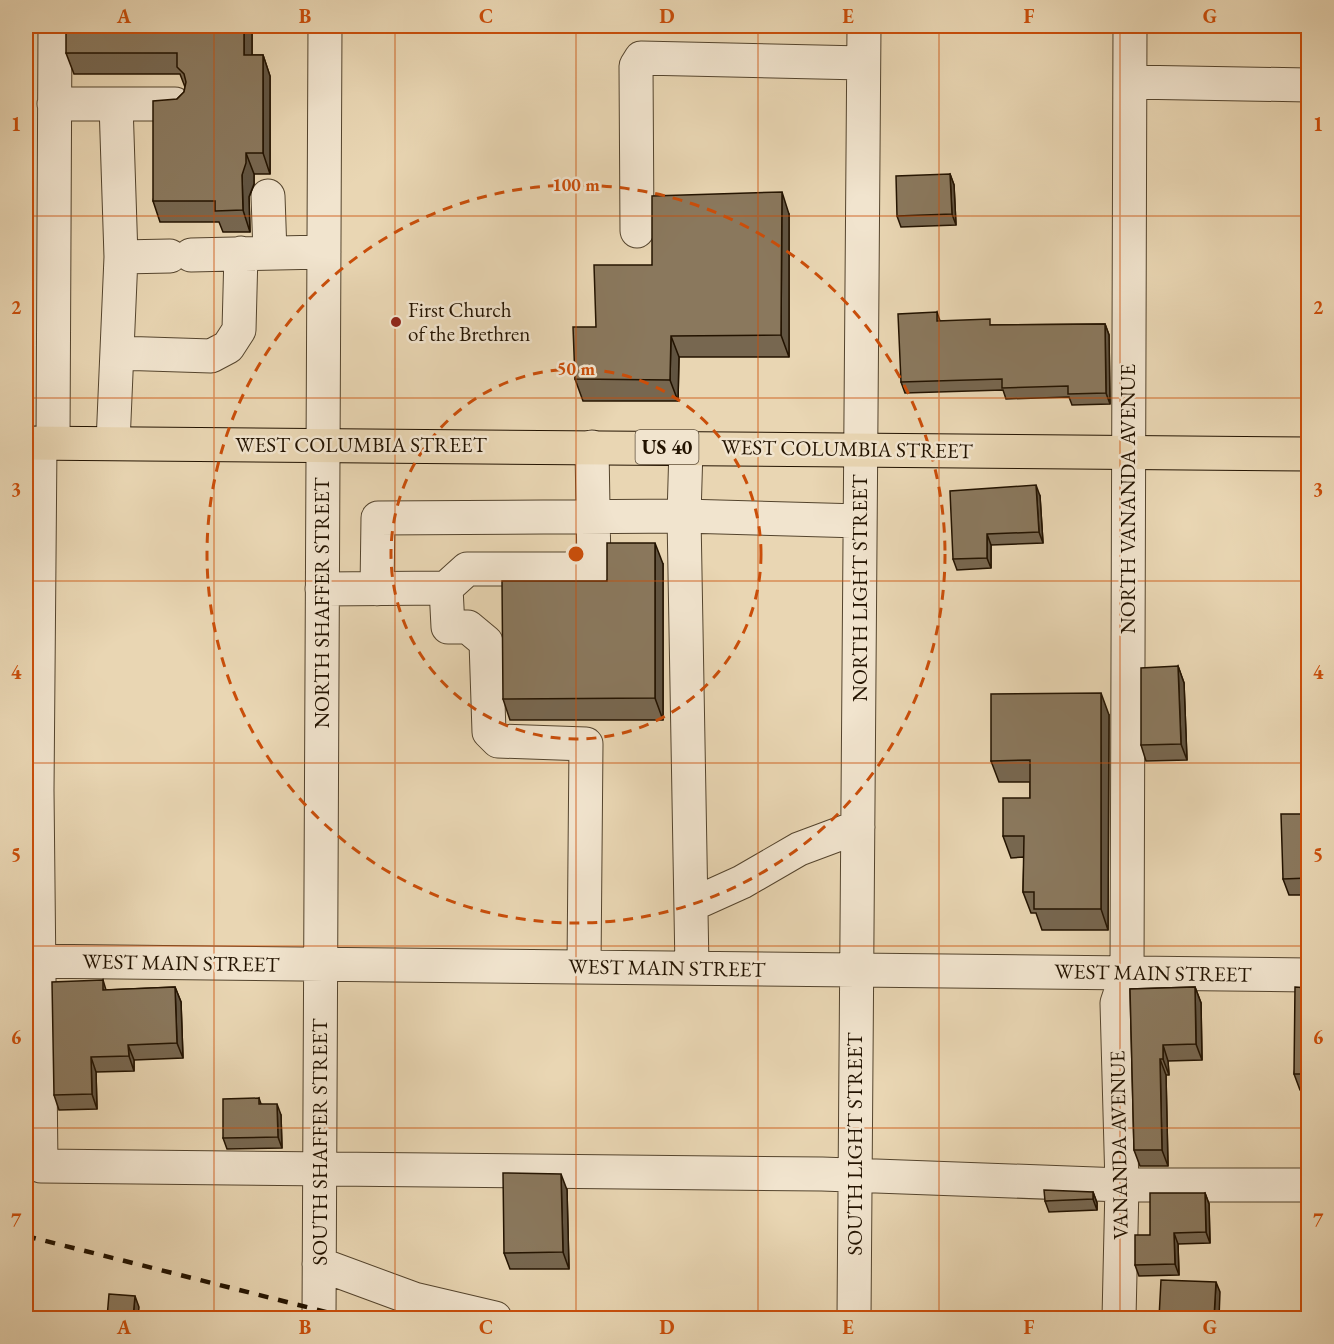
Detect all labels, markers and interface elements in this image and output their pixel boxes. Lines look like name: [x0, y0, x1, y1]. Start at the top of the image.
text: A: [116, 3, 132, 29]
text: B: [299, 3, 311, 29]
text: C: [479, 3, 493, 29]
text: D: [659, 3, 675, 29]
text: E: [842, 3, 854, 29]
text: F: [1024, 3, 1035, 29]
text: G: [1203, 3, 1217, 29]
text: 1: [11, 111, 21, 137]
text: 1: [1313, 111, 1323, 137]
text: 100 m: [552, 173, 600, 196]
text: 2: [11, 294, 22, 320]
text: 2: [1313, 294, 1324, 320]
place label: First Church of the Brethren: [408, 296, 530, 347]
marker: First Church of the Brethren: [389, 315, 403, 329]
text: 50 m: [557, 357, 595, 380]
street label: NORTH VANANDA AVENUE: [1114, 364, 1141, 634]
road number: US 40: [636, 430, 698, 464]
street label: WEST COLUMBIA STREET: [235, 431, 488, 458]
street label: WEST COLUMBIA STREET: [721, 433, 974, 464]
street label: NORTH LIGHT STREET: [846, 473, 873, 702]
text: 3: [11, 476, 21, 502]
street label: NORTH SHAFFER STREET: [308, 476, 335, 729]
text: 3: [1313, 476, 1323, 502]
centre of rings: [566, 544, 586, 564]
text: 4: [11, 659, 22, 685]
text: 4: [1313, 659, 1324, 685]
text: 5: [11, 841, 21, 867]
text: 5: [1313, 841, 1323, 867]
street label: WEST MAIN STREET: [82, 947, 281, 978]
street label: WEST MAIN STREET: [568, 952, 767, 983]
street label: WEST MAIN STREET: [1054, 957, 1253, 988]
street label: SOUTH SHAFFER STREET: [306, 1018, 333, 1265]
text: 6: [11, 1024, 22, 1050]
text: 6: [1313, 1024, 1324, 1050]
street label: SOUTH LIGHT STREET: [841, 1032, 868, 1256]
street label: VANANDA AVENUE: [1103, 1050, 1134, 1240]
text: 7: [11, 1207, 22, 1233]
text: 7: [1313, 1207, 1324, 1233]
text: A: [116, 1314, 132, 1340]
text: B: [299, 1314, 311, 1340]
text: C: [479, 1314, 493, 1340]
text: D: [659, 1314, 675, 1340]
text: E: [842, 1314, 854, 1340]
text: F: [1024, 1314, 1035, 1340]
text: G: [1203, 1314, 1217, 1340]

